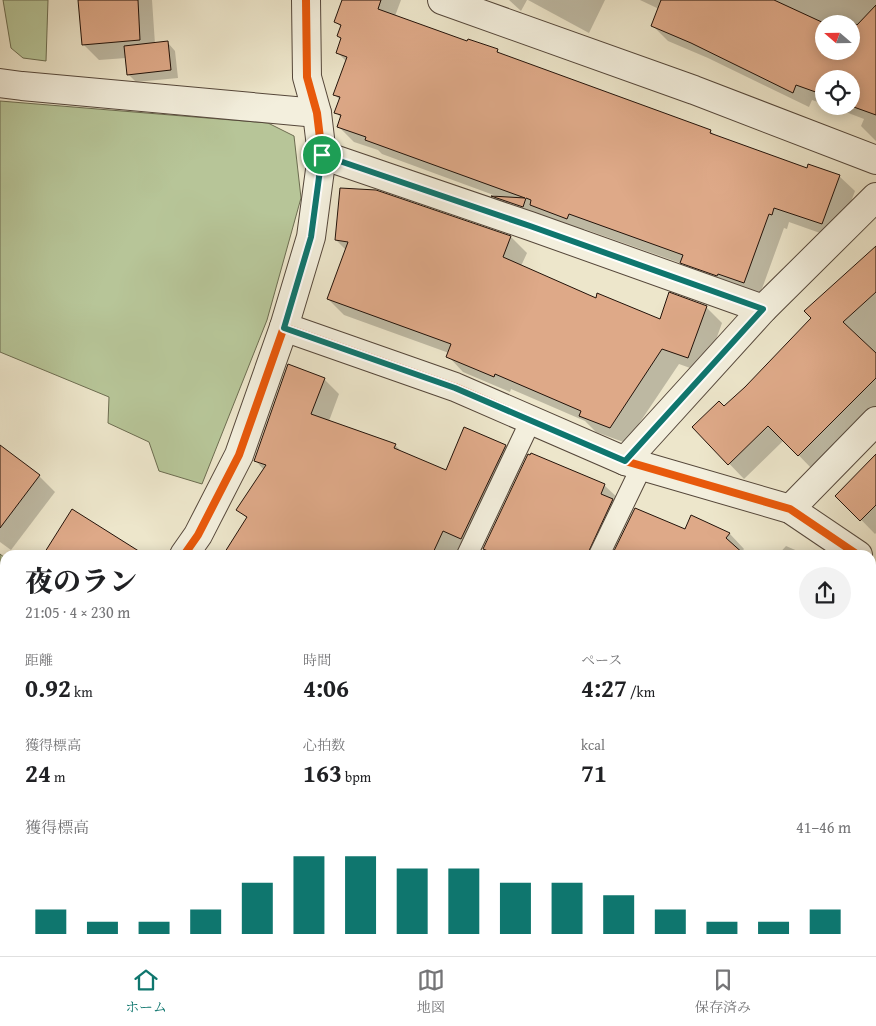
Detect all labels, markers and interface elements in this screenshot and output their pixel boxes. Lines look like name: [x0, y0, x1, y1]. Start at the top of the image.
north arrow: [815, 15, 860, 60]
map controls: [815, 15, 860, 115]
button: locate: [815, 70, 860, 115]
pin: [301, 134, 343, 176]
icon: arrive: [308, 141, 336, 169]
text: 夜のラン: [25, 560, 137, 601]
button: share: [799, 567, 851, 619]
text: 21:05 · 4 × 230 m: [25, 600, 130, 624]
text: 距離: [25, 650, 53, 670]
text: 時間: [303, 650, 331, 670]
text: ペース: [581, 650, 622, 670]
text: 0.92: [25, 670, 71, 706]
text: 4:06: [303, 670, 349, 706]
text: 4:27: [581, 670, 627, 706]
text: km: [71, 682, 93, 702]
text: /km: [627, 682, 655, 702]
text: 獲得標高: [25, 735, 81, 755]
text: 心拍数: [303, 735, 345, 755]
text: kcal: [581, 735, 605, 755]
text: 24: [25, 755, 51, 791]
text: 163: [303, 755, 342, 791]
text: 71: [581, 755, 607, 791]
text: m: [51, 767, 65, 787]
text: bpm: [342, 767, 371, 787]
text: 獲得標高: [25, 815, 89, 839]
text: 41–46 m: [796, 815, 851, 839]
tab: ホーム: [125, 966, 167, 1017]
tab: 地図: [417, 966, 445, 1017]
tab: 保存済み: [695, 966, 751, 1017]

